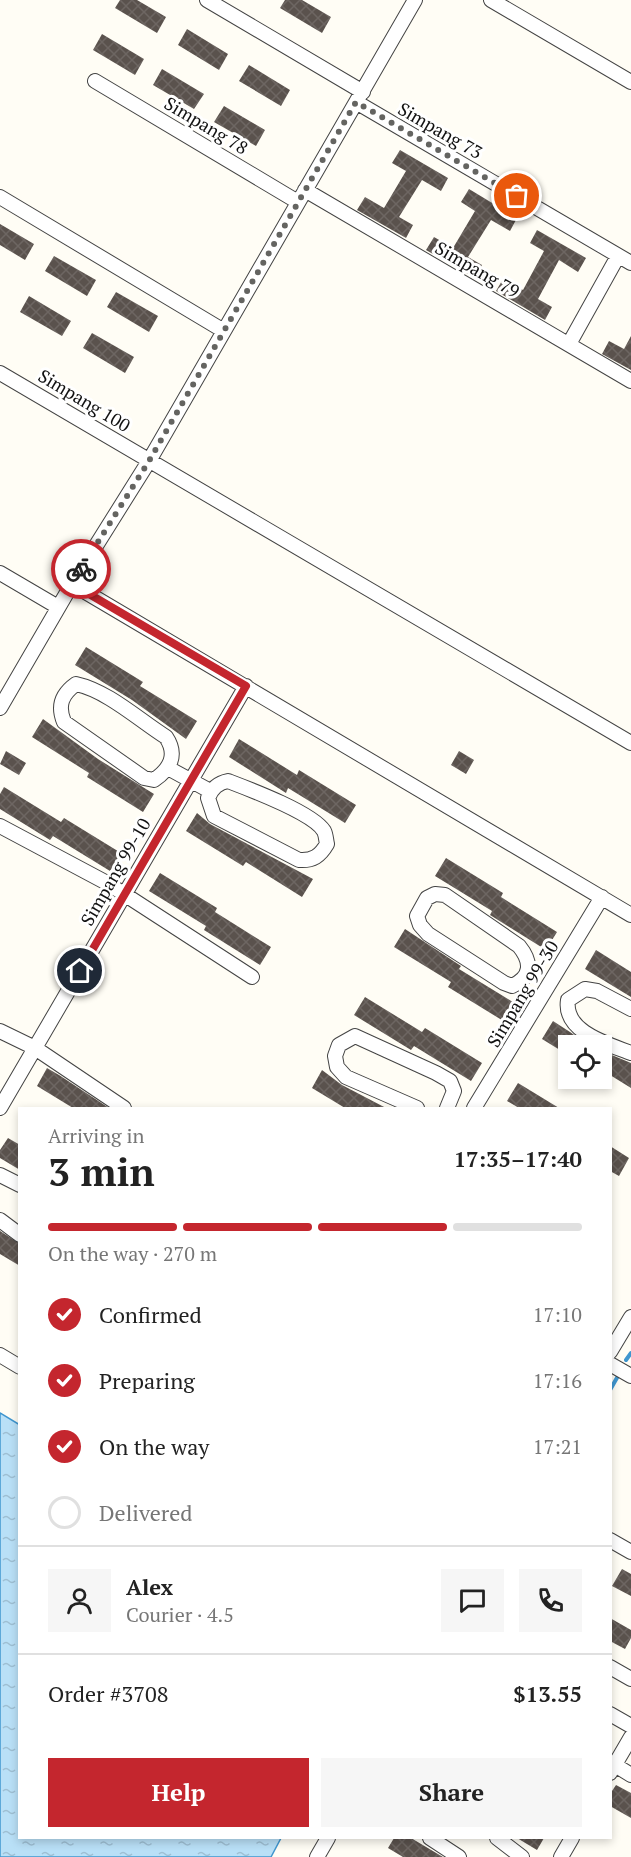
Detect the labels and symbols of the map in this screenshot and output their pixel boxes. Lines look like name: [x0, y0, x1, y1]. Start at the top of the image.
street label: Simpang 78: [160, 91, 253, 160]
street label: Simpang 73: [394, 96, 487, 164]
pin: [491, 170, 542, 221]
street label: Simpang 79: [431, 235, 524, 303]
street label: Simpang 100: [34, 363, 135, 437]
courier: [51, 539, 111, 599]
street label: Simpang 99-10: [75, 813, 156, 930]
street label: Simpang 99-30: [481, 936, 563, 1051]
pin: [54, 945, 105, 996]

